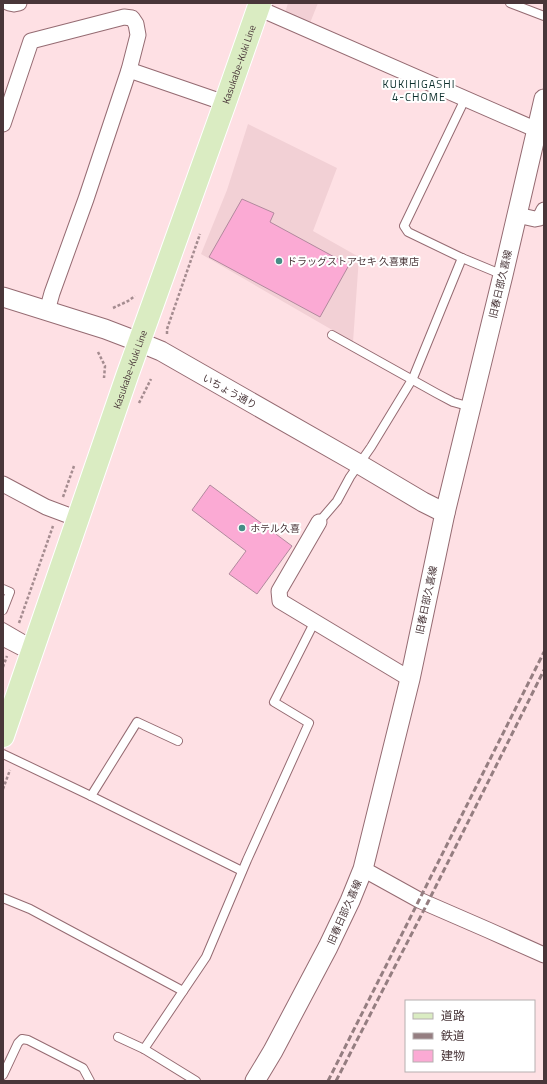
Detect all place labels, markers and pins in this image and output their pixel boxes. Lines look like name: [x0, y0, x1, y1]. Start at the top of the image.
place label: ドラッグストアセキ 久喜東店: [287, 254, 419, 269]
marker: ドラッグストアセキ 久喜東店: [274, 256, 284, 266]
place label: ホテル久喜: [250, 521, 300, 536]
marker: ホテル久喜: [237, 523, 247, 533]

